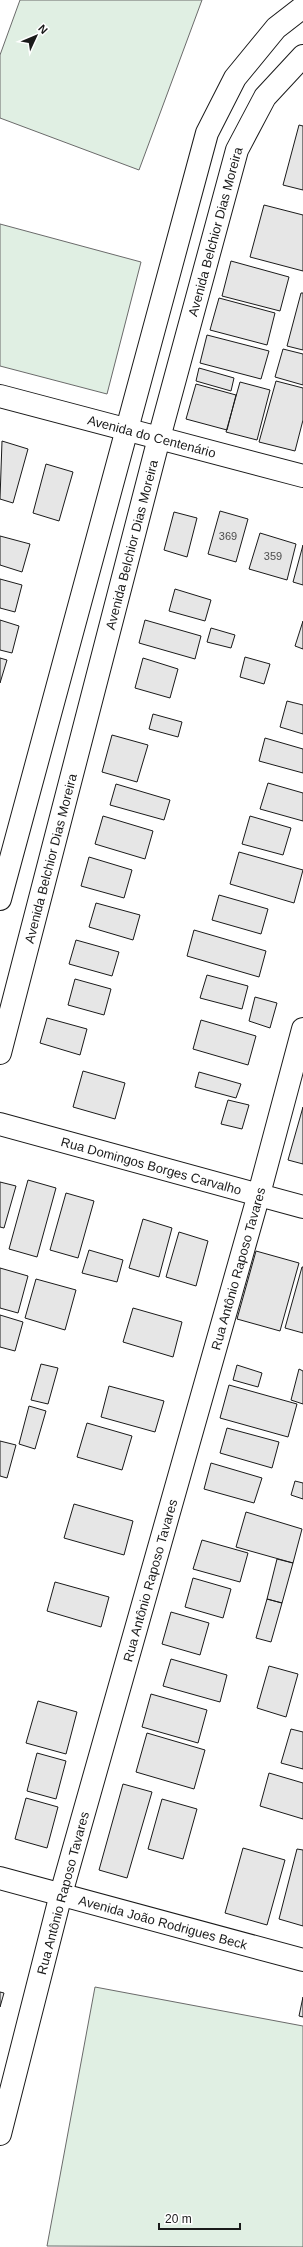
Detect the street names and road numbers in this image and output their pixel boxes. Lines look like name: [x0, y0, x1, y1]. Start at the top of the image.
street label: Avenida Belchior Dias Moreira: [185, 145, 245, 318]
street label: Avenida do Centenário: [86, 412, 218, 460]
street label: Avenida Belchior Dias Moreira: [102, 457, 161, 631]
street label: Avenida Belchior Dias Moreira: [21, 771, 80, 945]
street label: Rua Domingos Borges Carvalho: [59, 1134, 243, 1197]
street label: Rua Antônio Raposo Tavares: [208, 1185, 268, 1352]
street label: Rua Antônio Raposo Tavares: [120, 1497, 180, 1663]
street label: Rua Antônio Raposo Tavares: [34, 1809, 92, 1976]
street label: Avenida João Rodrigues Beck: [77, 1892, 250, 1952]

